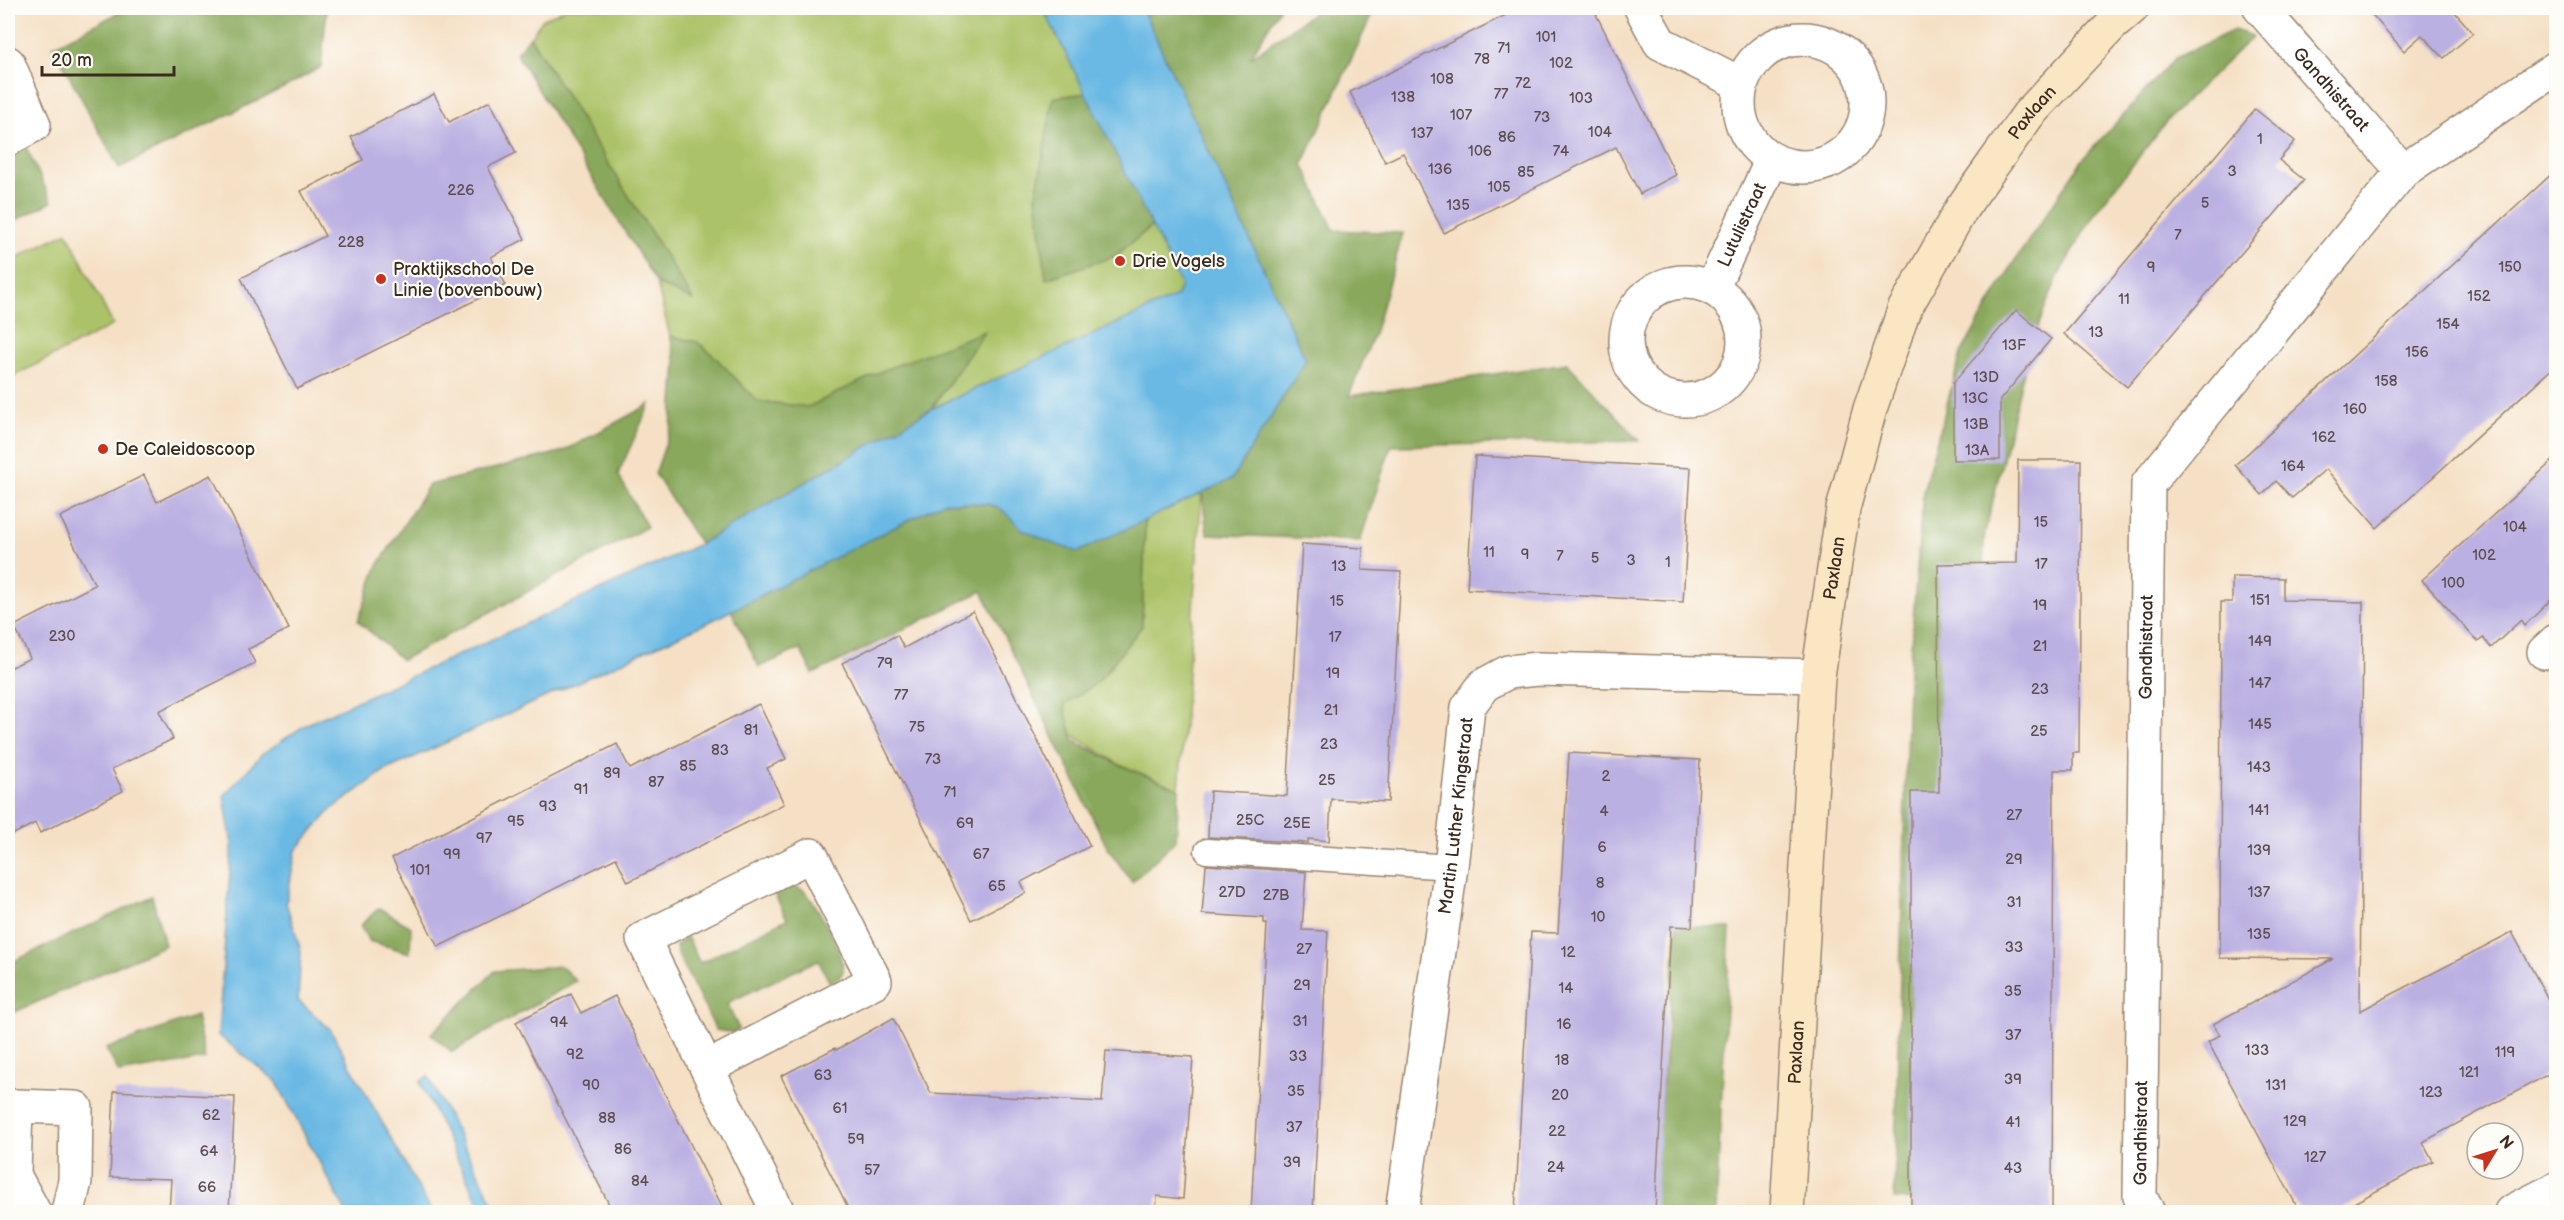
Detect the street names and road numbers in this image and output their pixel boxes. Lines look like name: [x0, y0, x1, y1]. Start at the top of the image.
street label: Gandhistraat: [2288, 43, 2374, 136]
street label: Paxlaan: [2004, 82, 2061, 144]
street label: Lutulistraat: [1713, 179, 1771, 270]
street label: Paxlaan: [1820, 535, 1850, 601]
street label: Gandhistraat: [2136, 594, 2158, 700]
street label: Martin Luther Kingstraat: [1434, 716, 1478, 916]
street label: Paxlaan: [1784, 1020, 1809, 1085]
street label: Gandhistraat: [2130, 1080, 2152, 1186]

